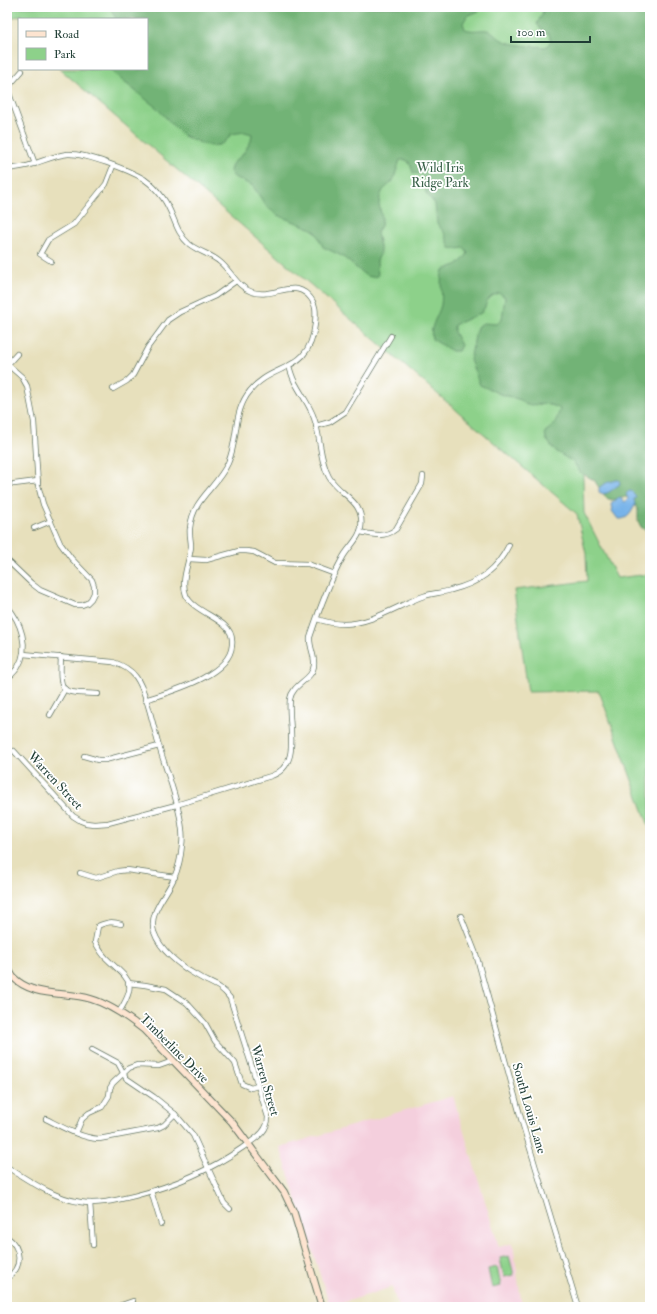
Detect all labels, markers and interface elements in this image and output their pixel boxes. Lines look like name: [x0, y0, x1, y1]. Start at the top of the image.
legend: [18, 18, 148, 70]
scale bar: [511, 18, 590, 44]
text: 100 m: [517, 25, 546, 40]
text: Road: [54, 27, 79, 42]
text: Park: [54, 47, 76, 62]
park label: Wild Iris Ridge Park: [411, 160, 469, 191]
street label: Warren Street: [24, 748, 86, 813]
street label: Timberline Drive: [136, 1011, 213, 1087]
street label: Warren Street: [247, 1042, 283, 1118]
street label: South Louis Lane: [508, 1061, 550, 1156]

